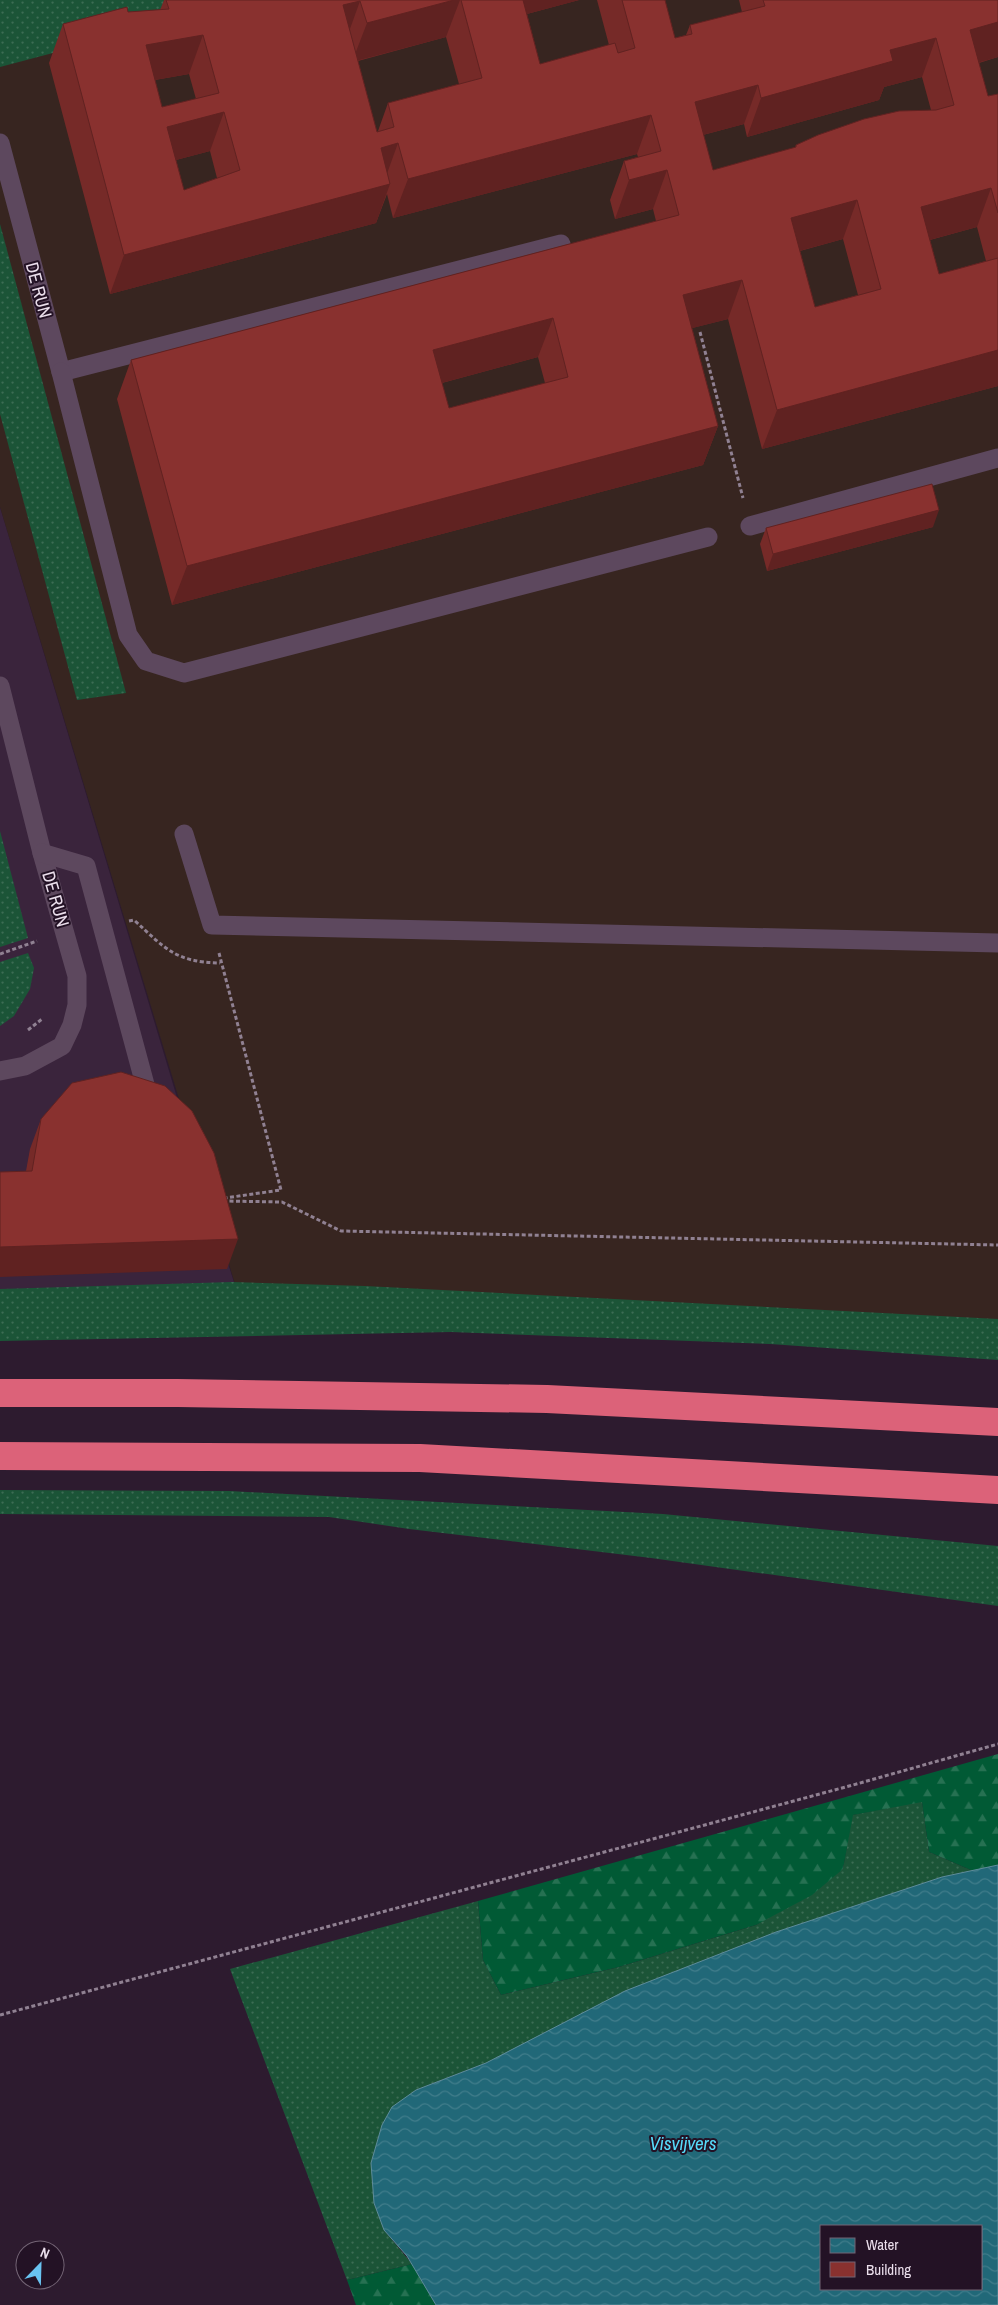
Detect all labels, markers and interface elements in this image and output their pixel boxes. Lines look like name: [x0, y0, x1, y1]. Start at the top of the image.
street label: DE RUN: [20, 259, 58, 321]
street label: DE RUN: [36, 868, 76, 930]
water label: Visvijvers: [649, 2130, 717, 2156]
legend: [820, 2225, 983, 2290]
text: Water: [866, 2234, 898, 2255]
north arrow: [15, 2240, 65, 2290]
text: N: [38, 2243, 52, 2263]
text: Building: [866, 2259, 911, 2280]

